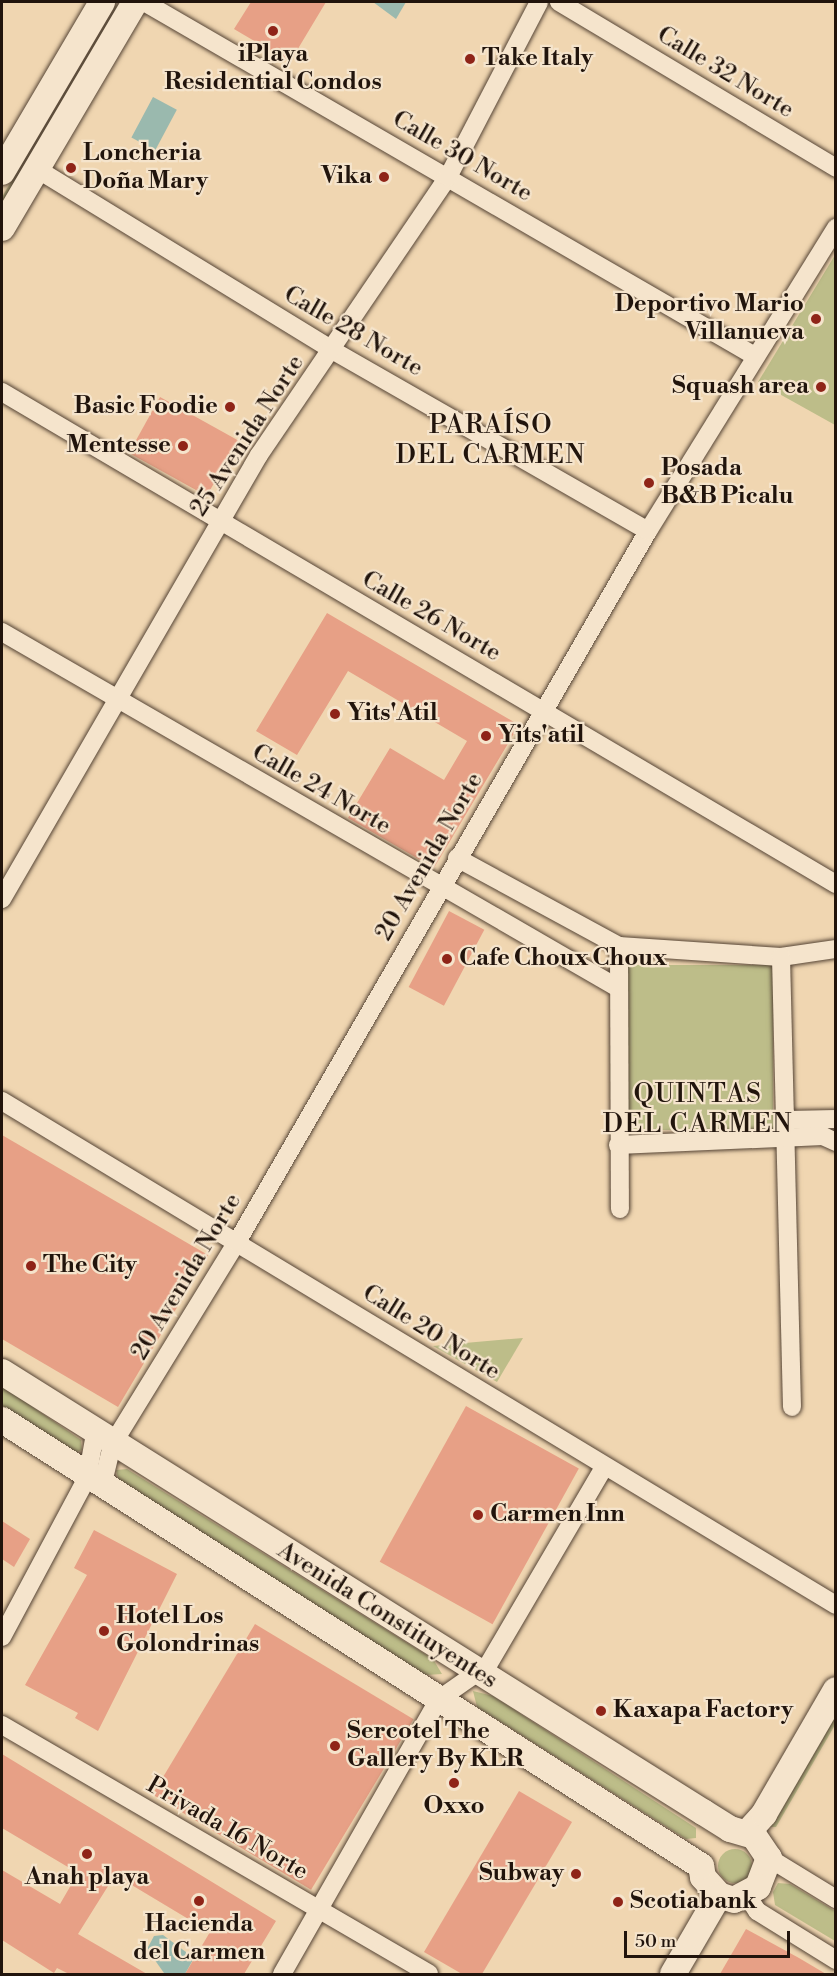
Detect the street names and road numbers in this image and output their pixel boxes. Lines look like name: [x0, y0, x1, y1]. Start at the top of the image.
street label: Calle 32 Norte: [651, 21, 799, 125]
street label: Calle 30 Norte: [387, 105, 537, 209]
street label: Calle 28 Norte: [278, 281, 428, 383]
street label: 25 Avenida Norte: [185, 350, 311, 522]
street label: Calle 26 Norte: [356, 566, 506, 668]
street label: Calle 24 Norte: [246, 739, 396, 841]
street label: 20 Avenida Norte: [370, 768, 490, 946]
street label: 20 Avenida Norte: [126, 1189, 248, 1365]
street label: Calle 20 Norte: [357, 1279, 505, 1387]
street label: Avenida Constituyentes: [272, 1537, 502, 1695]
street label: Privada 16 Norte: [141, 1771, 313, 1887]

